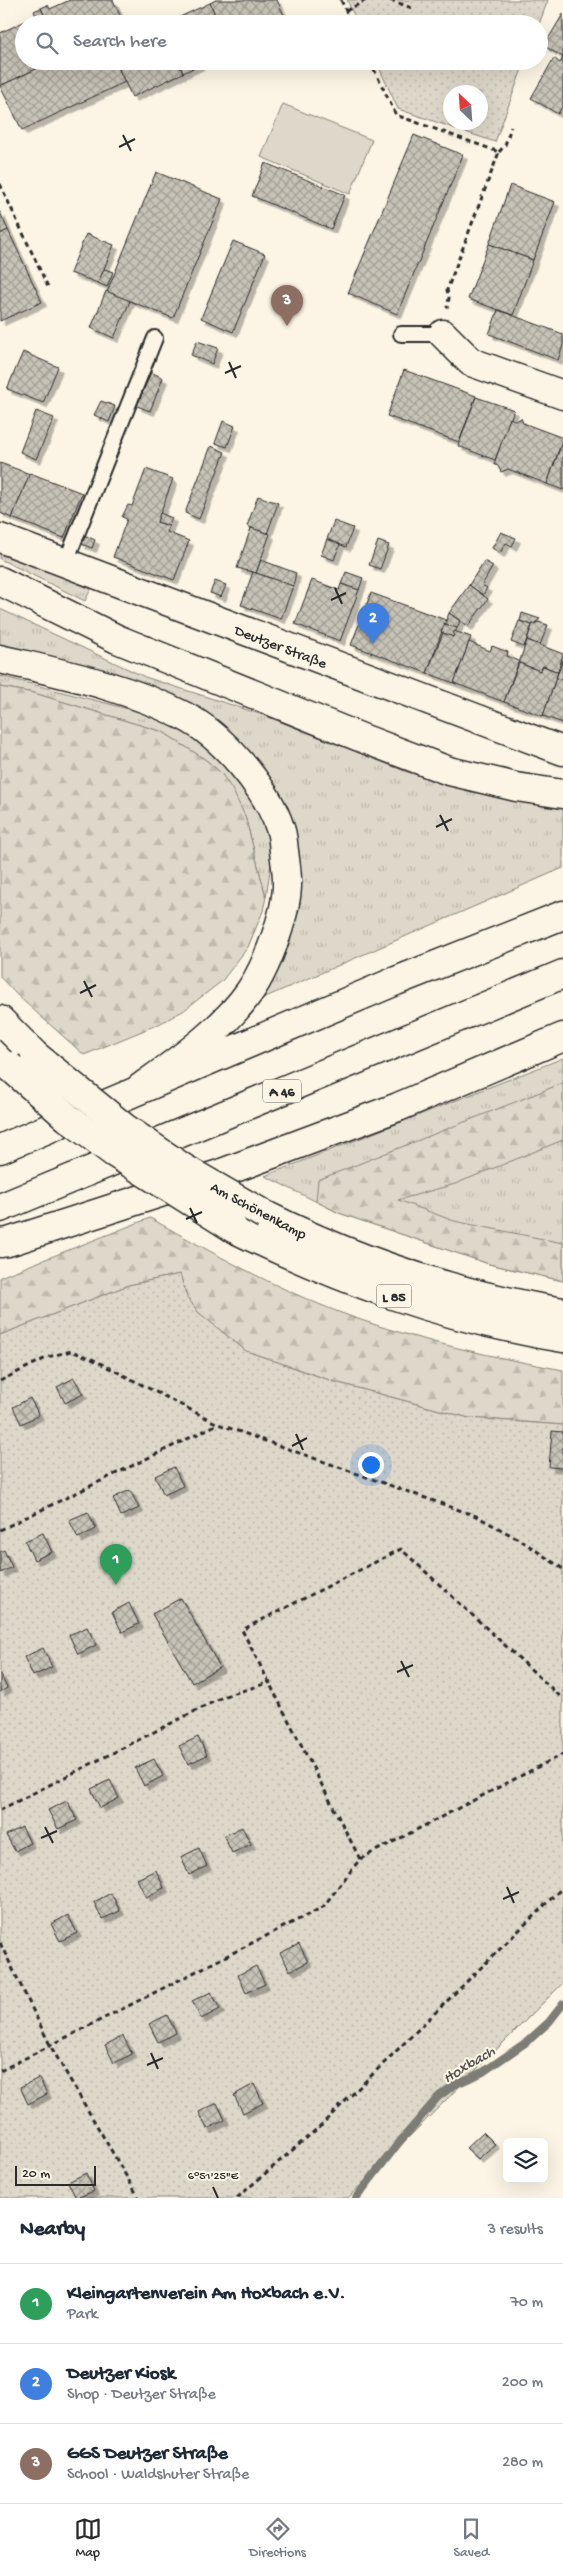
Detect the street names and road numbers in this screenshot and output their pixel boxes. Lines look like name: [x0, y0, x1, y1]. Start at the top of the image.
street label: Deutzer Straße: [231, 622, 329, 674]
road number: A 46: [263, 1080, 301, 1102]
street label: Am Schönenkamp: [207, 1179, 310, 1245]
road number: L 85: [376, 1284, 412, 1308]

